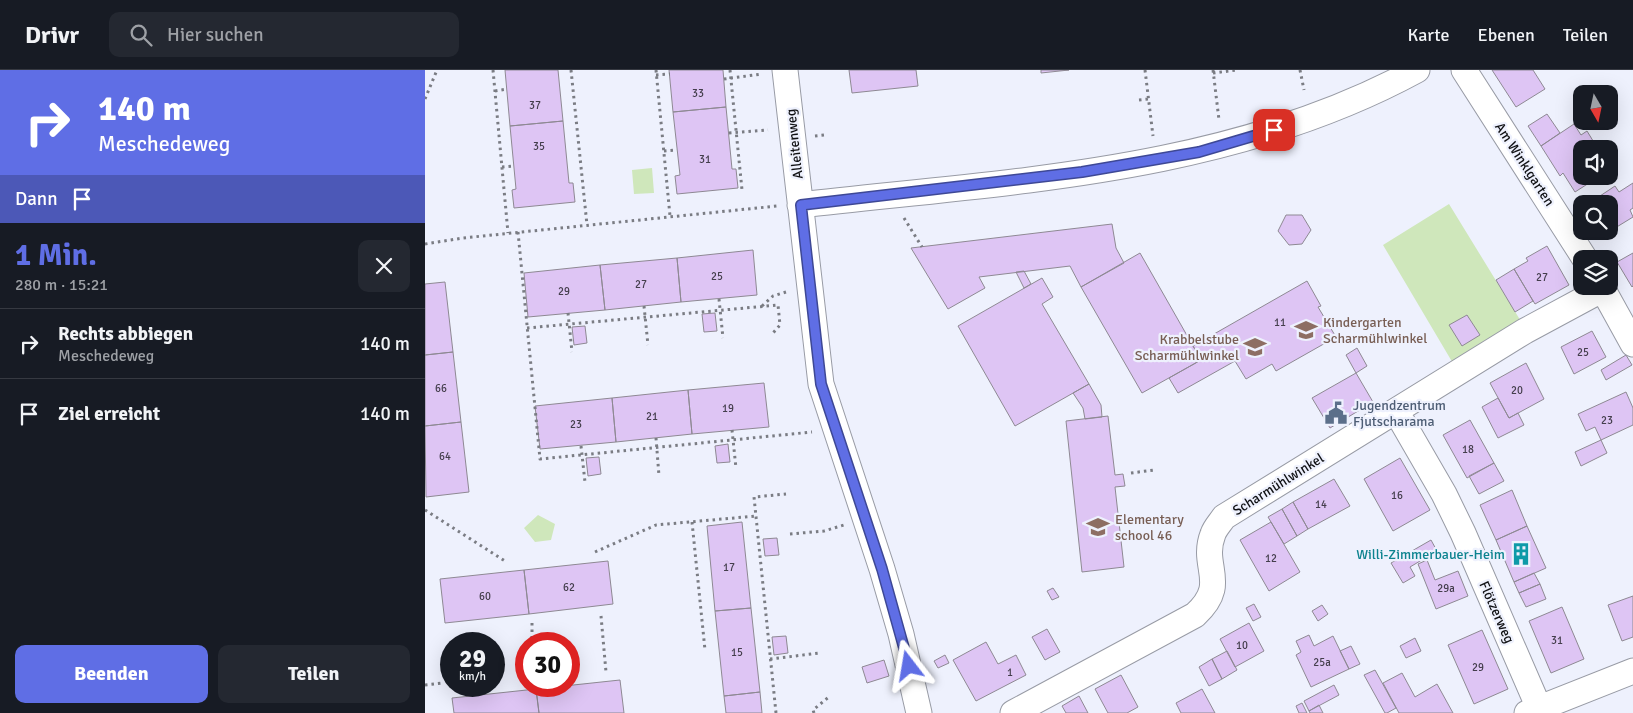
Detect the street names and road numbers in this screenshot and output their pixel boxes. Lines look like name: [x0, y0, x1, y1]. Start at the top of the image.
street label: Alleitenweg: [782, 108, 807, 180]
street label: Am Winklgarten: [1491, 119, 1558, 209]
street label: Scharmühlwinkel: [1230, 450, 1327, 519]
street label: Flötzerweg: [1475, 578, 1518, 646]

